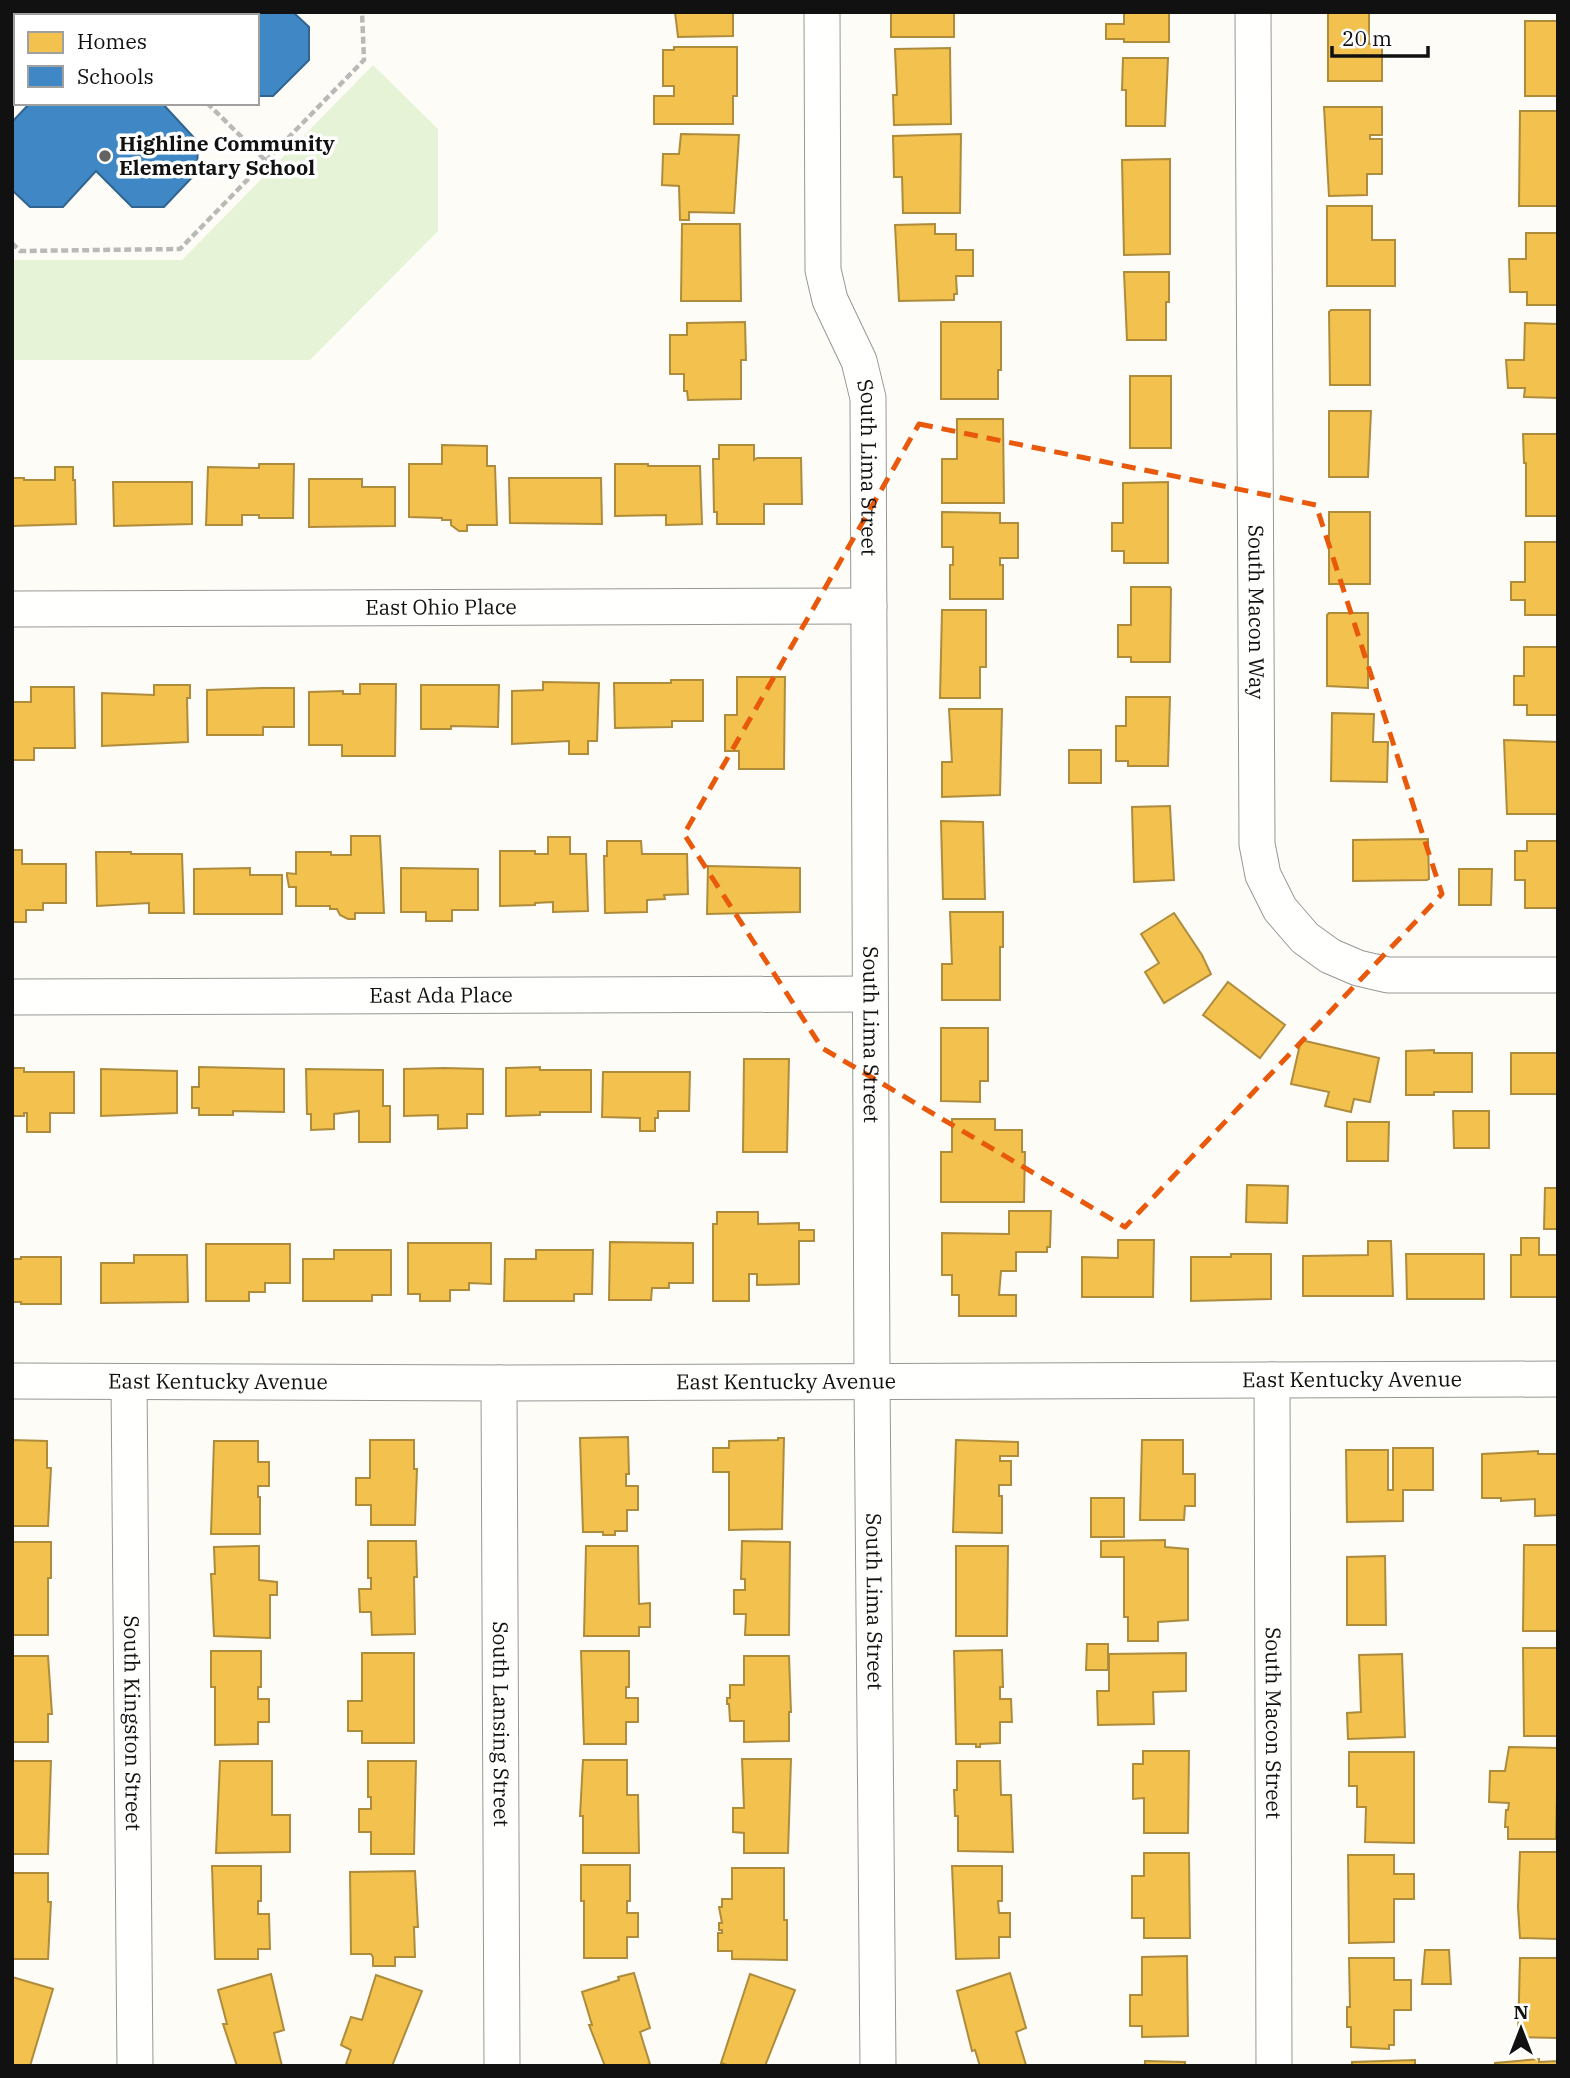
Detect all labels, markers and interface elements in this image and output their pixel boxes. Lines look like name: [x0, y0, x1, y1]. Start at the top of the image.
legend: [14, 14, 259, 105]
scale bar: [1332, 14, 1428, 58]
text: 20 m: [1342, 24, 1392, 52]
text: Homes: [77, 27, 147, 55]
text: Schools: [77, 62, 154, 90]
place label: Highline Community Elementary School: [119, 129, 335, 181]
marker: Highline Community Elementary School: [97, 148, 113, 164]
street label: South Lima Street: [851, 376, 884, 556]
street label: South Macon Way: [1242, 525, 1271, 700]
street label: East Ohio Place: [365, 592, 517, 621]
street label: South Lima Street: [857, 946, 886, 1123]
street label: East Ada Place: [369, 980, 513, 1009]
street label: East Kentucky Avenue: [1242, 1364, 1462, 1393]
street label: East Kentucky Avenue: [108, 1366, 328, 1395]
street label: East Kentucky Avenue: [676, 1367, 896, 1395]
street label: South Lima Street: [860, 1513, 890, 1690]
street label: South Kingston Street: [118, 1615, 148, 1831]
street label: South Lansing Street: [487, 1621, 516, 1827]
street label: South Macon Street: [1260, 1627, 1288, 1819]
north arrow: [1486, 1994, 1556, 2064]
text: N: [1513, 2000, 1529, 2024]

